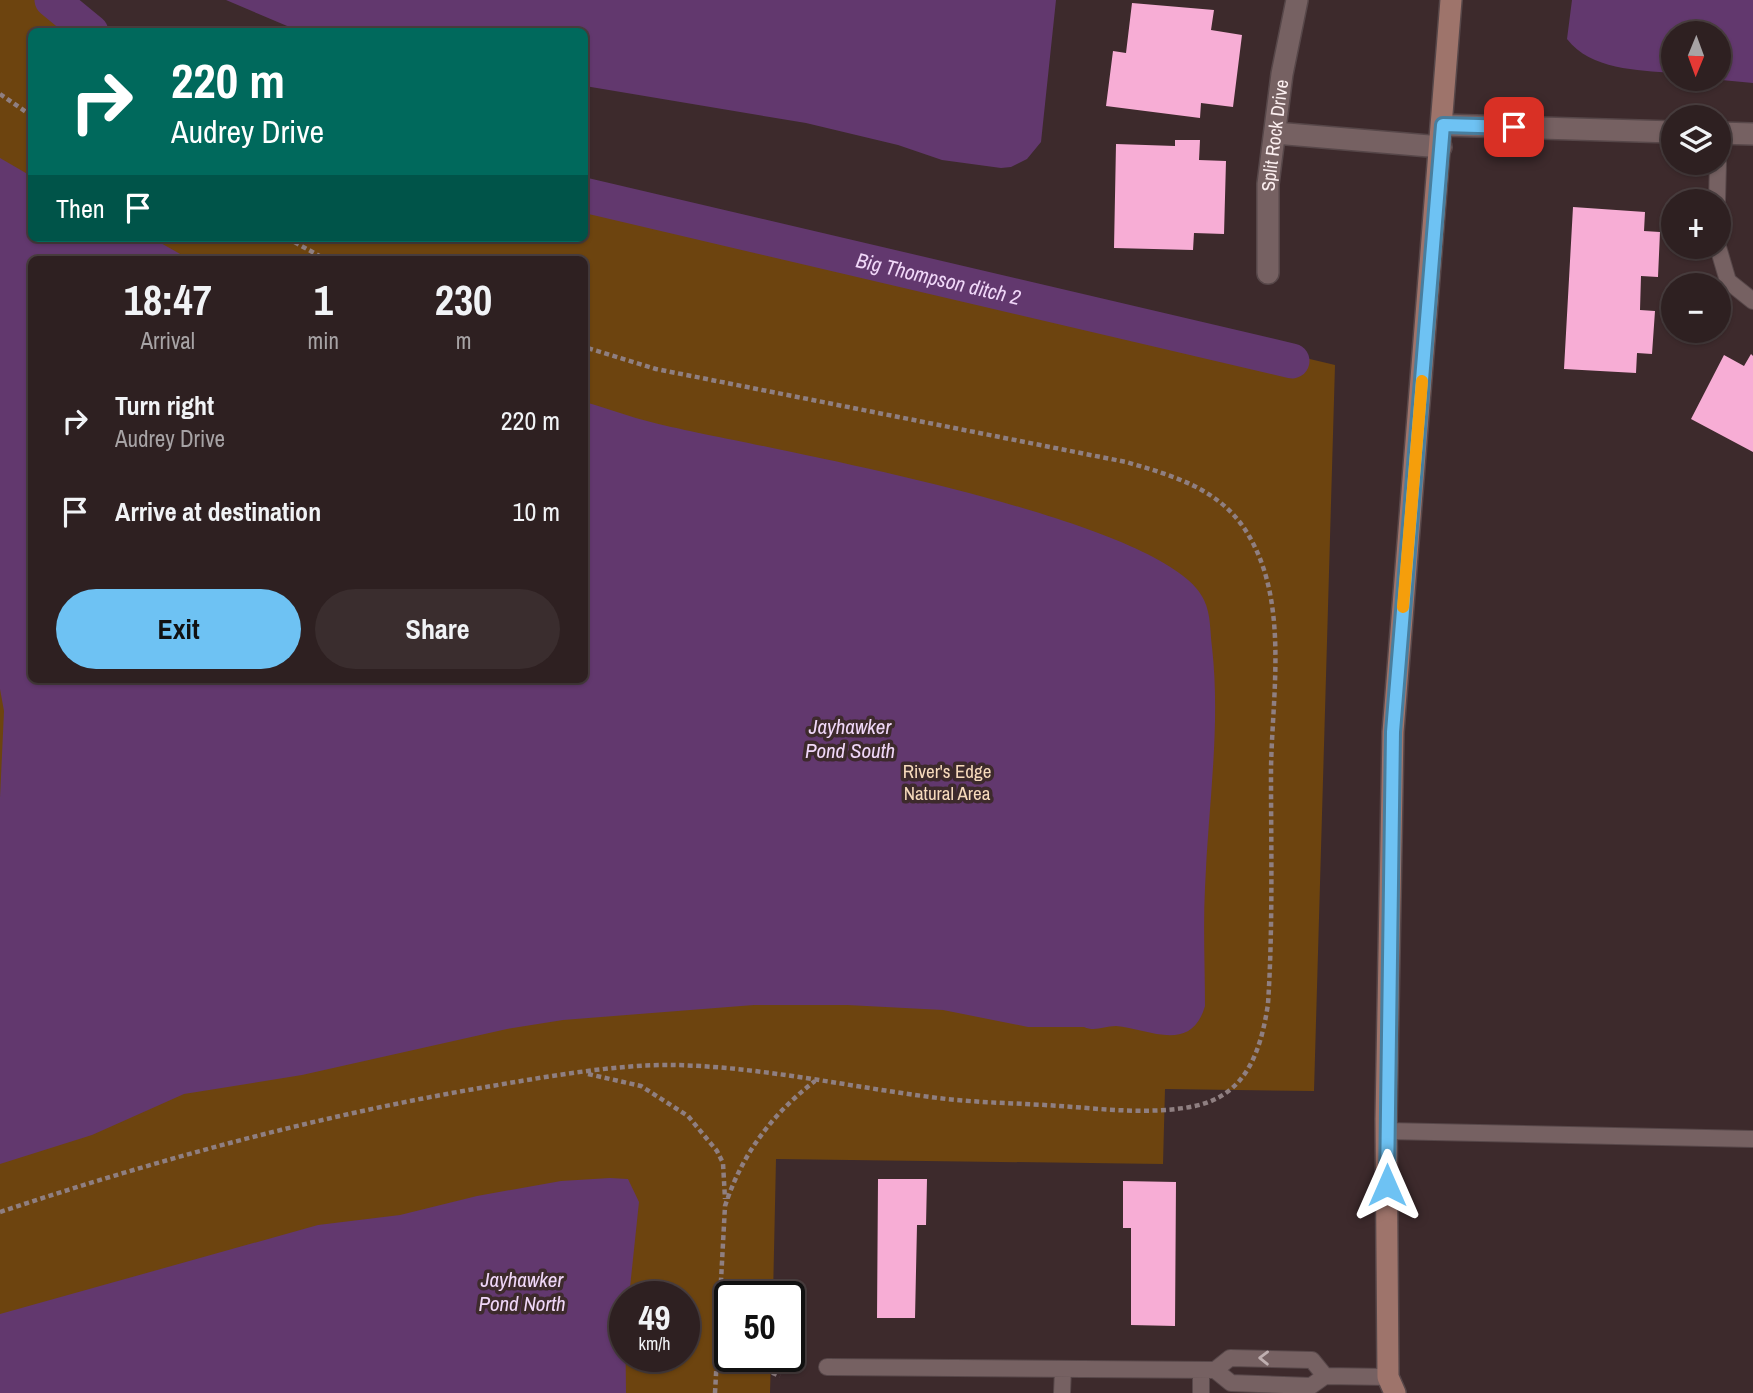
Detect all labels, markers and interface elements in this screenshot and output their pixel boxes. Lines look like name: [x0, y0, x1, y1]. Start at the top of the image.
north arrow: [1661, 21, 1731, 91]
map controls: [1661, 21, 1731, 343]
text: 220 m: [171, 47, 285, 113]
icon: right: [56, 56, 147, 147]
street label: Split Rock Drive: [1255, 78, 1294, 191]
pin: [1484, 97, 1544, 157]
button: layers: [1661, 105, 1731, 175]
icon: arrive: [1495, 108, 1533, 146]
text: Audrey Drive: [171, 110, 324, 153]
icon: arrive: [119, 189, 157, 227]
button: +: [1661, 189, 1731, 259]
text: Then: [56, 191, 105, 226]
water label: Big Thompson ditch 2: [853, 245, 1024, 312]
text: 18:47: [124, 272, 212, 328]
text: 1: [314, 272, 333, 328]
text: 230: [435, 272, 492, 328]
button: −: [1661, 273, 1731, 343]
text: Arrival: [141, 325, 195, 356]
text: min: [308, 325, 339, 356]
text: m: [456, 325, 471, 356]
text: Turn right: [115, 388, 214, 423]
icon: right: [56, 402, 94, 440]
text: 220 m: [501, 403, 560, 438]
text: Audrey Drive: [115, 423, 225, 454]
icon: arrive: [56, 493, 94, 531]
text: Arrive at destination: [115, 494, 321, 529]
text: 10 m: [513, 494, 560, 529]
button: Exit: [56, 589, 301, 669]
button: Share: [315, 589, 560, 669]
water label: Jayhawker Pond South: [805, 712, 895, 765]
park label: River's Edge Natural Area: [903, 758, 991, 806]
position arrow: [1350, 1148, 1424, 1222]
water label: Jayhawker Pond North: [478, 1265, 566, 1318]
speed limit sign: 50: [714, 1281, 805, 1372]
text: 49: [639, 1294, 670, 1341]
text: km/h: [639, 1331, 671, 1356]
one-way arrow: [1258, 1351, 1269, 1366]

